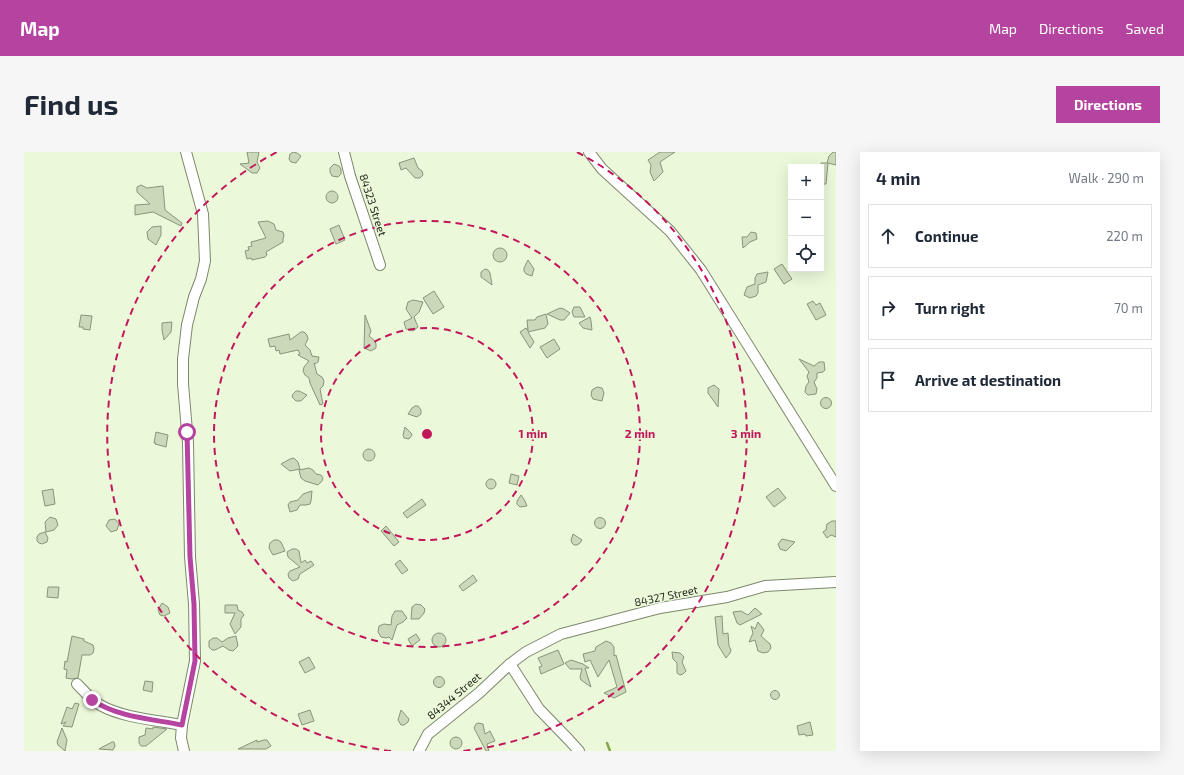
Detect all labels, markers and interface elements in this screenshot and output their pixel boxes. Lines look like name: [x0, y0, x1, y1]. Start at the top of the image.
text: Map: [20, 17, 60, 40]
text: Map: [989, 20, 1017, 37]
text: Directions: [1039, 20, 1104, 37]
text: Saved: [1126, 20, 1164, 37]
button: Directions: [1056, 86, 1160, 123]
text: Find us: [24, 87, 118, 121]
map controls: [788, 164, 824, 272]
button: +: [788, 164, 824, 200]
text: 4 min: [876, 168, 920, 188]
text: Walk · 290 m: [1069, 170, 1144, 186]
street label: 84323 Street: [357, 172, 390, 238]
button: −: [788, 200, 824, 236]
icon: ahead: [877, 225, 899, 247]
text: Continue: [915, 227, 978, 245]
text: 220 m: [1106, 228, 1143, 244]
button: locate: [788, 236, 824, 272]
icon: right: [877, 297, 899, 319]
text: Turn right: [915, 299, 985, 317]
text: 70 m: [1114, 300, 1143, 316]
icon: arrive: [877, 369, 899, 391]
text: Arrive at destination: [915, 371, 1061, 389]
route start: [178, 423, 196, 441]
text: 1 min: [519, 426, 547, 440]
text: 2 min: [625, 426, 655, 440]
text: 3 min: [731, 426, 761, 440]
centre of rings: [420, 427, 434, 441]
street label: 84327 Street: [633, 582, 699, 609]
street label: 84344 Street: [424, 669, 483, 722]
route end: [83, 691, 101, 709]

